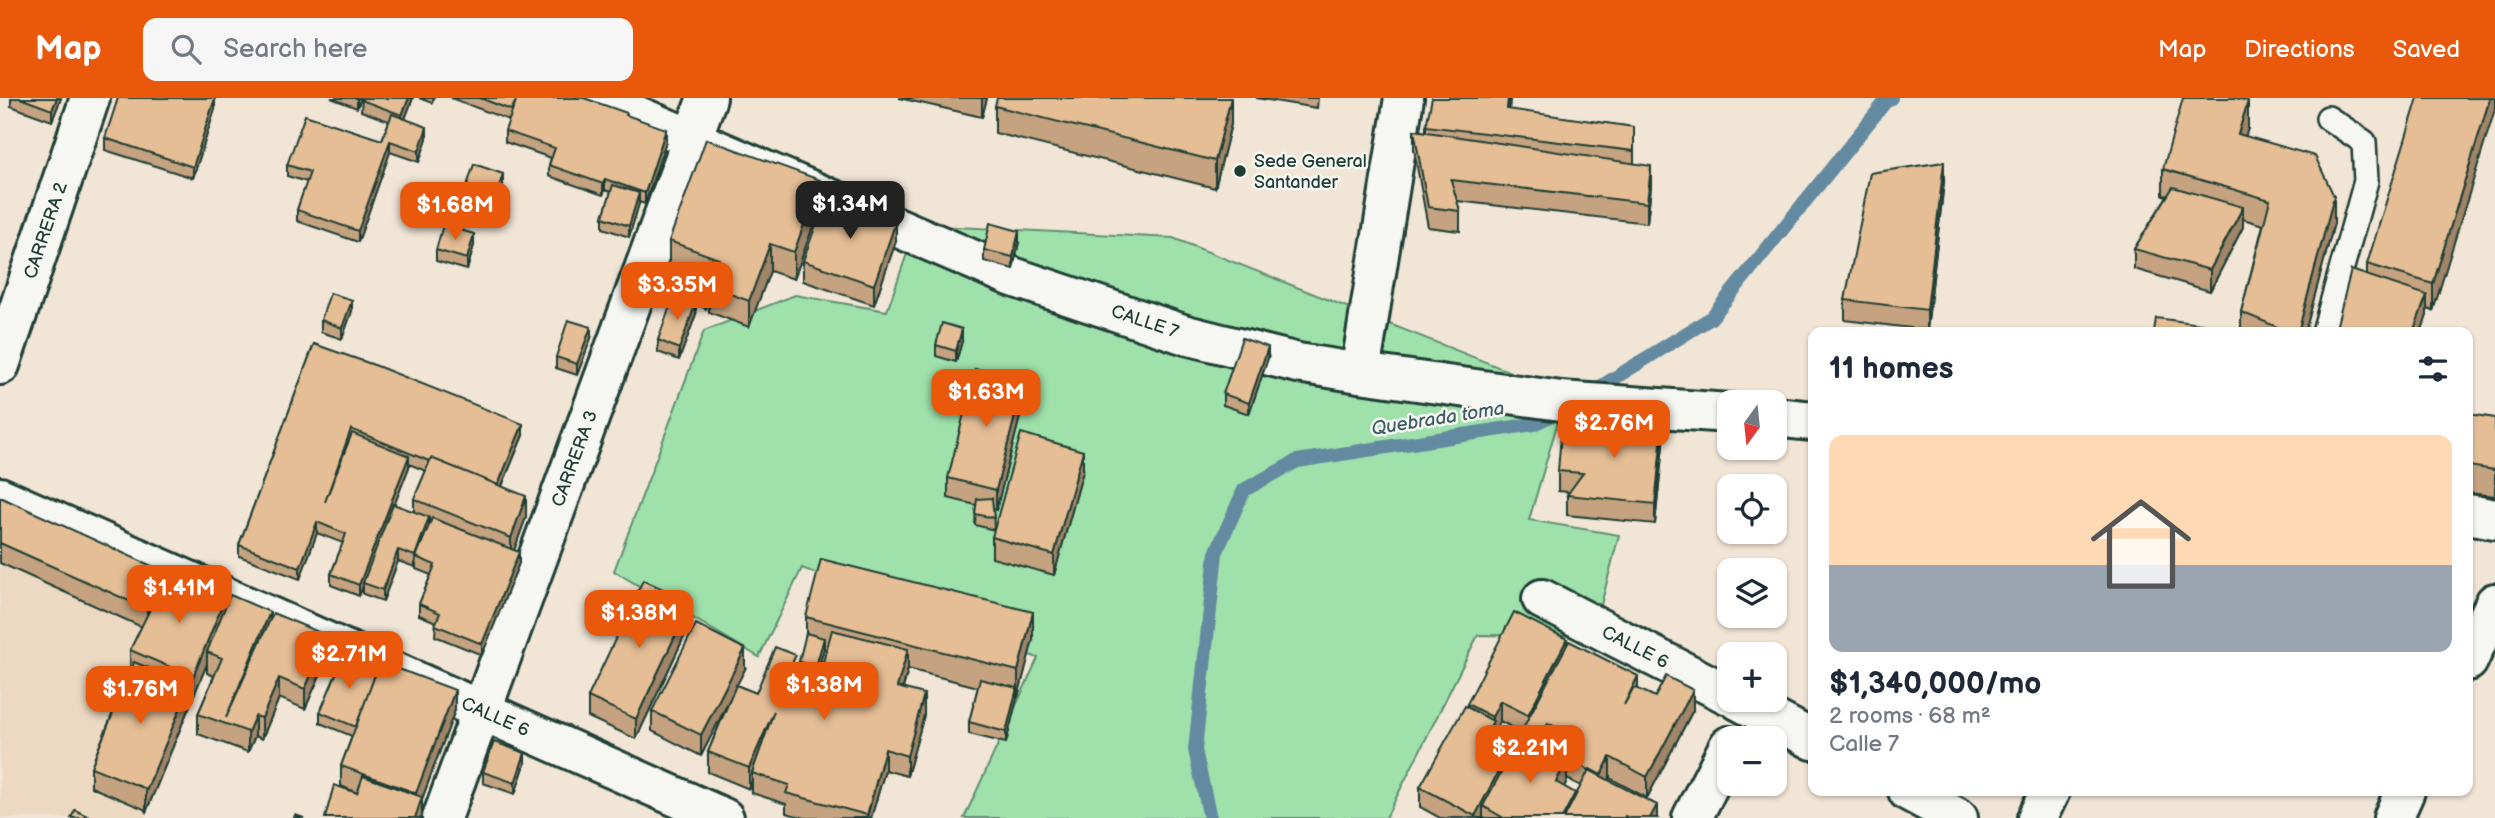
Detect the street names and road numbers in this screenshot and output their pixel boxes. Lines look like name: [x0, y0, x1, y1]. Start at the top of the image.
street label: CARRERA 2: [19, 179, 71, 281]
street label: CALLE 7: [1109, 300, 1181, 342]
street label: CARRERA 3: [547, 408, 602, 510]
street label: CALLE 6: [1598, 621, 1672, 673]
street label: CALLE 6: [458, 692, 533, 741]

